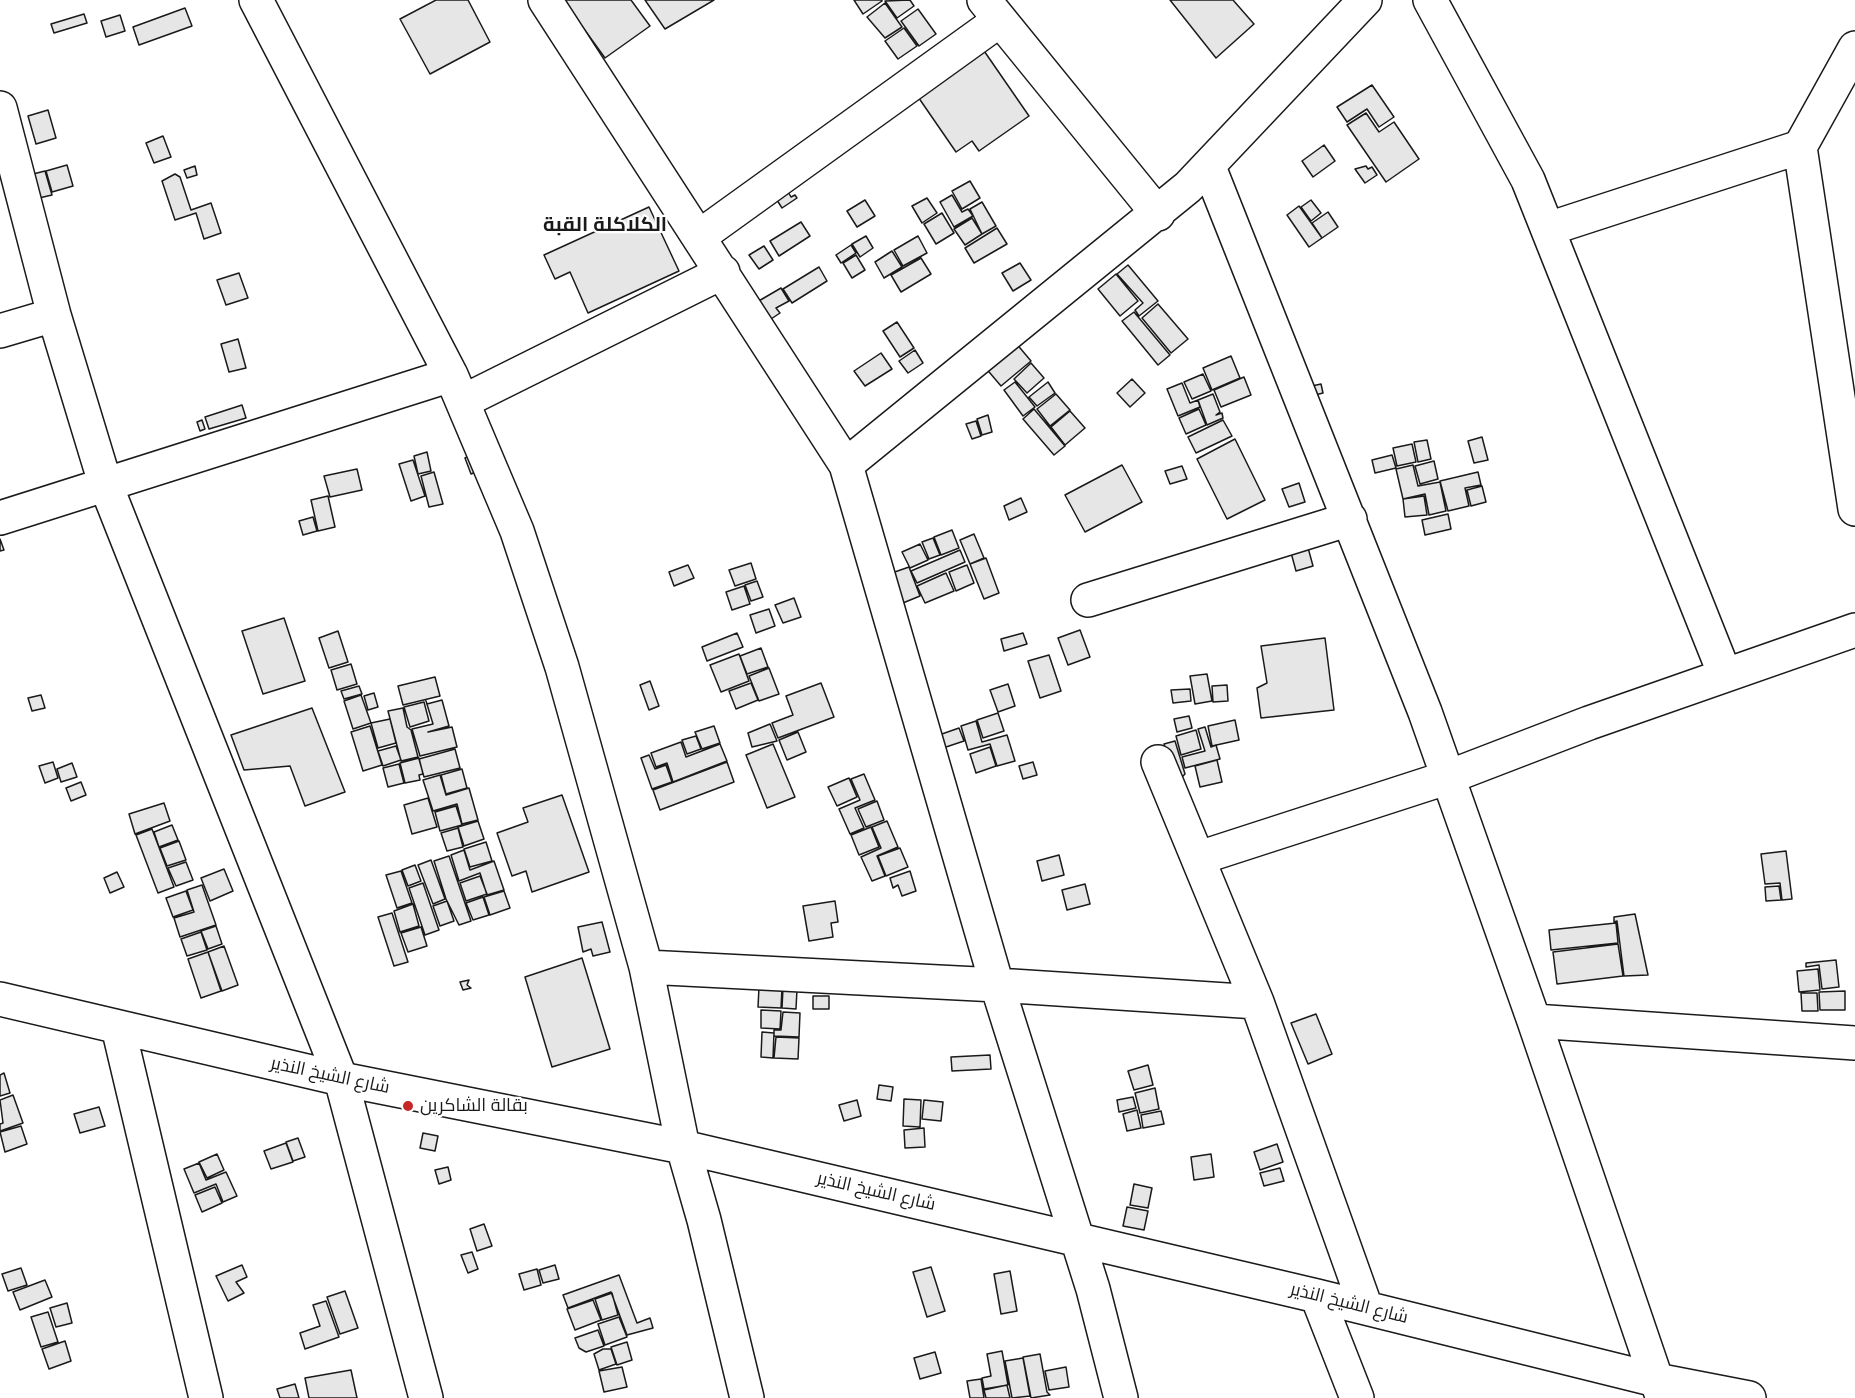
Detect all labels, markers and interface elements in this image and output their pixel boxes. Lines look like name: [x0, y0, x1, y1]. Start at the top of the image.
district label: الكلاكلة القبة: [543, 214, 667, 238]
street label: شارع الشيخ النذير: [269, 1053, 391, 1099]
place label: بقالة الشاكرين: [420, 1095, 528, 1117]
marker: بقالة الشاكرين: [401, 1099, 415, 1113]
street label: شارع الشيخ النذير: [815, 1168, 937, 1216]
street label: شارع الشيخ النذير: [1288, 1279, 1410, 1329]

